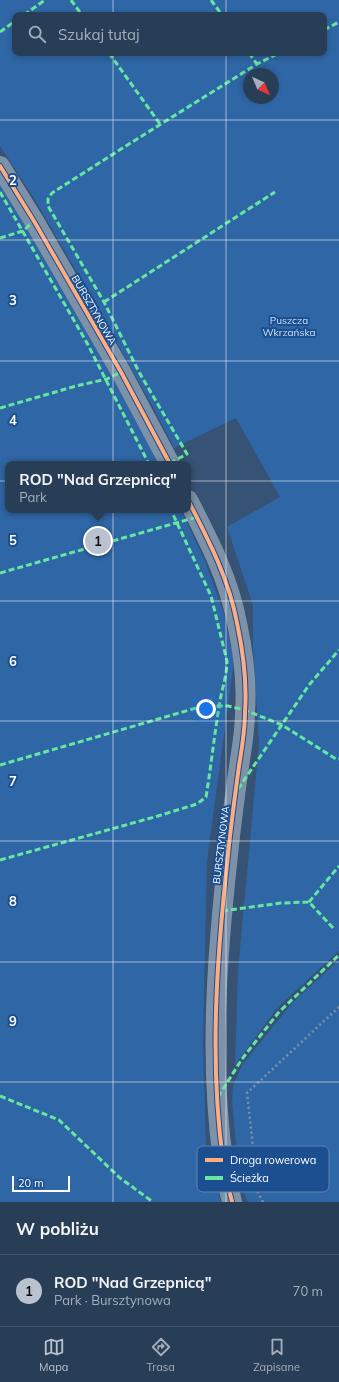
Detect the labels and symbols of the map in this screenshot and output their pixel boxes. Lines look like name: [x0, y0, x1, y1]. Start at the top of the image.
north arrow: [243, 68, 279, 104]
text: 2: [9, 172, 17, 188]
street label: BURSZTYNOWA: [69, 273, 120, 348]
text: 3: [9, 292, 17, 308]
park label: Puszcza Wkrzańska: [263, 314, 315, 339]
text: 4: [9, 412, 17, 428]
pin: 1: [85, 526, 111, 556]
text: 5: [9, 532, 17, 548]
text: 6: [9, 653, 17, 669]
your location: [196, 699, 216, 719]
text: 7: [9, 773, 17, 789]
street label: BURSZTYNOWA: [210, 805, 232, 885]
text: 8: [9, 893, 17, 909]
text: 9: [9, 1013, 17, 1029]
legend: [197, 1146, 329, 1192]
text: Droga rowerowa: [230, 1153, 316, 1167]
text: Ścieżka: [230, 1171, 269, 1185]
scale bar: [12, 1174, 70, 1193]

